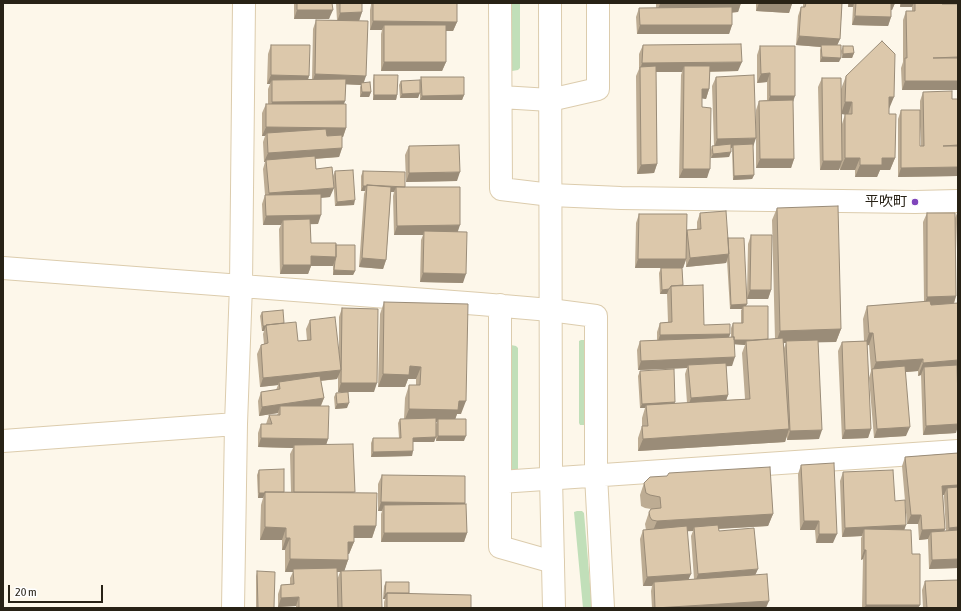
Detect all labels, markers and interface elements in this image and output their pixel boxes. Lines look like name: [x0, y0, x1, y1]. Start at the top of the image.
place label: 平吹町: [865, 194, 907, 210]
marker: 平吹町: [910, 197, 920, 207]
scale bar: [10, 577, 105, 603]
text: 20 m: [15, 585, 37, 599]

